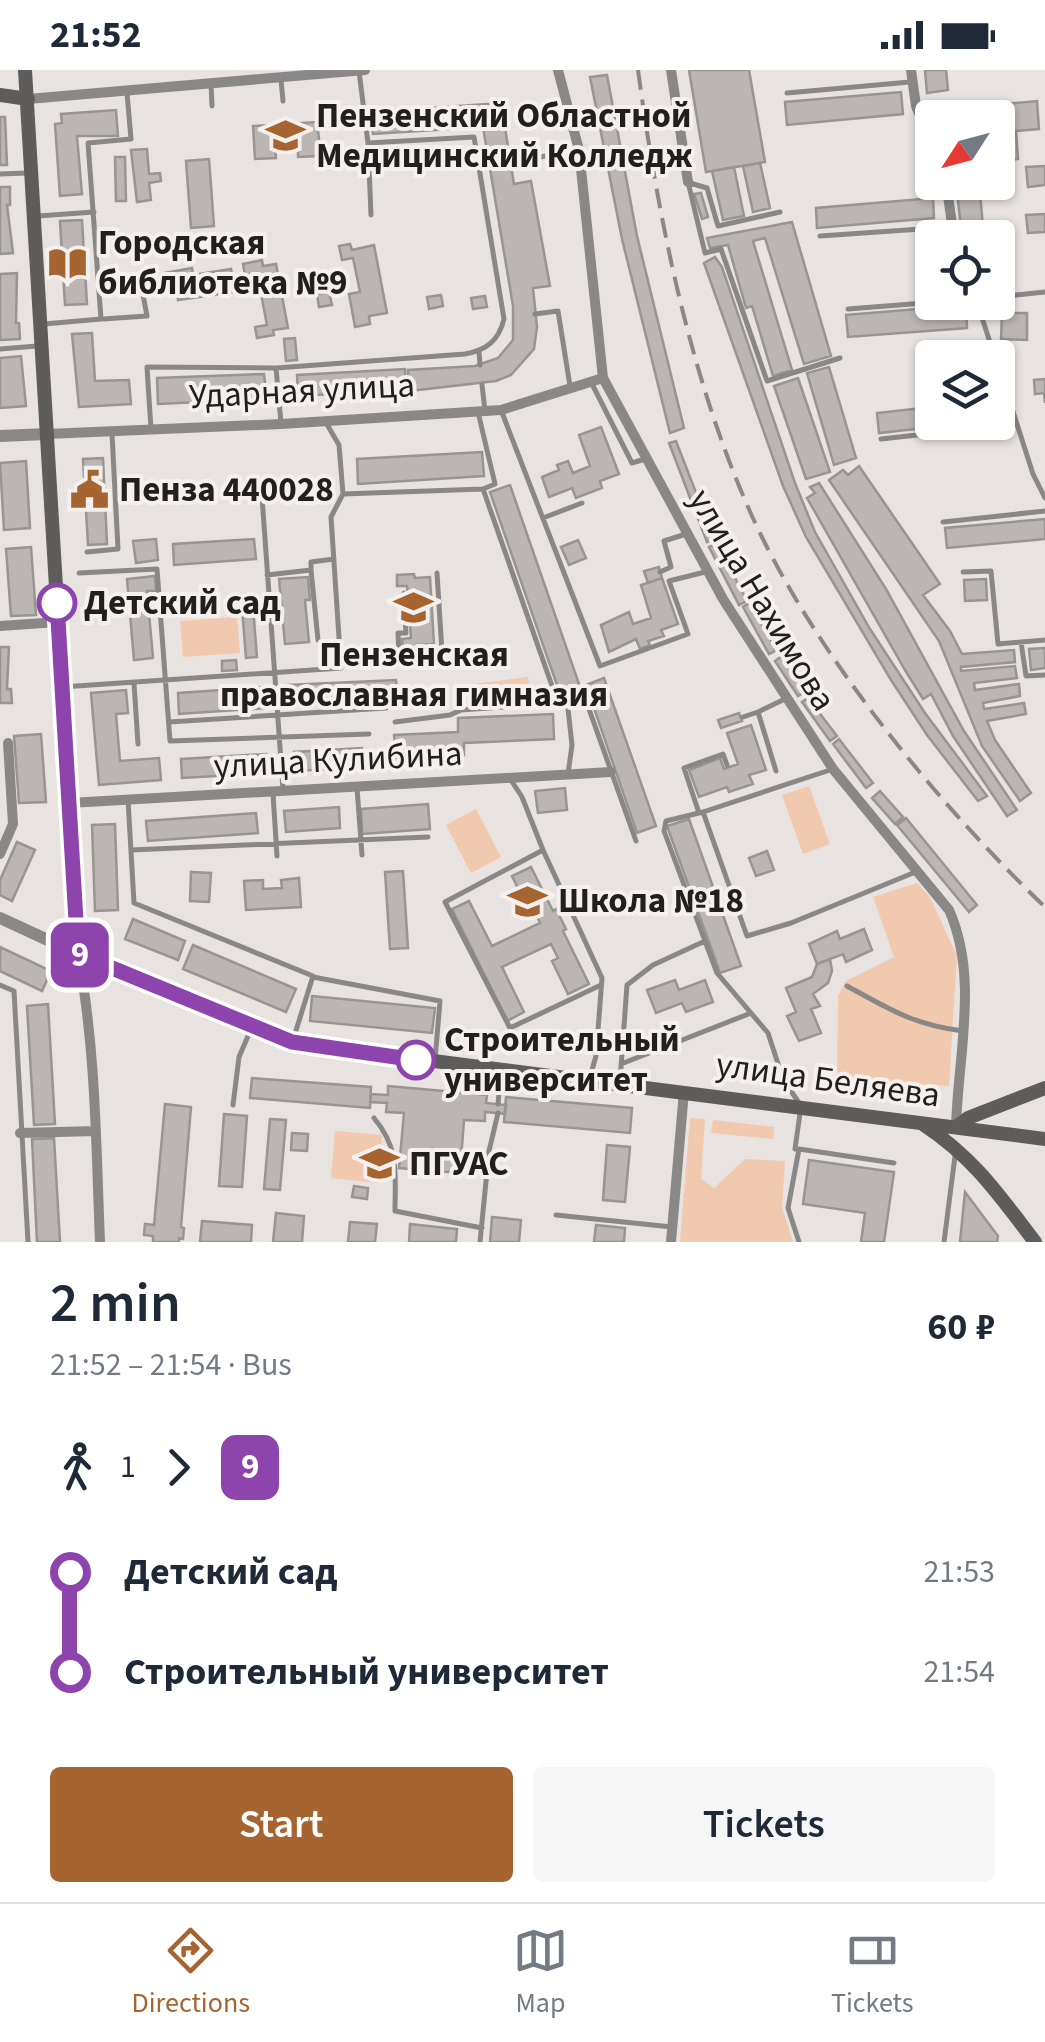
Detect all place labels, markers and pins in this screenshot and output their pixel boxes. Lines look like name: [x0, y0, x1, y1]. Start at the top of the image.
place label: Пензенский Областной Медицинский Колледж: [316, 91, 693, 181]
school or university icon: Пензенский Областной Медицинский Колледж: [265, 115, 307, 157]
place label: Городская библиотека №9: [98, 218, 348, 308]
library icon: Городская библиотека №9: [47, 242, 89, 284]
place label: Пенза 440028: [119, 465, 334, 515]
public building icon: Пенза 440028: [68, 469, 110, 511]
place label: Детский сад: [84, 578, 281, 628]
marker: Детский сад: [38, 584, 76, 622]
school or university icon: Пензенская православная гимназия: [393, 587, 435, 629]
place label: Пензенская православная гимназия: [220, 630, 608, 720]
place label: Школа №18: [558, 876, 744, 926]
school or university icon: Школа №18: [507, 880, 549, 922]
place label: Строительный университет: [444, 1015, 680, 1105]
marker: Строительный университет: [397, 1041, 435, 1079]
place label: ПГУАС: [409, 1139, 509, 1189]
school or university icon: ПГУАС: [358, 1143, 400, 1185]

